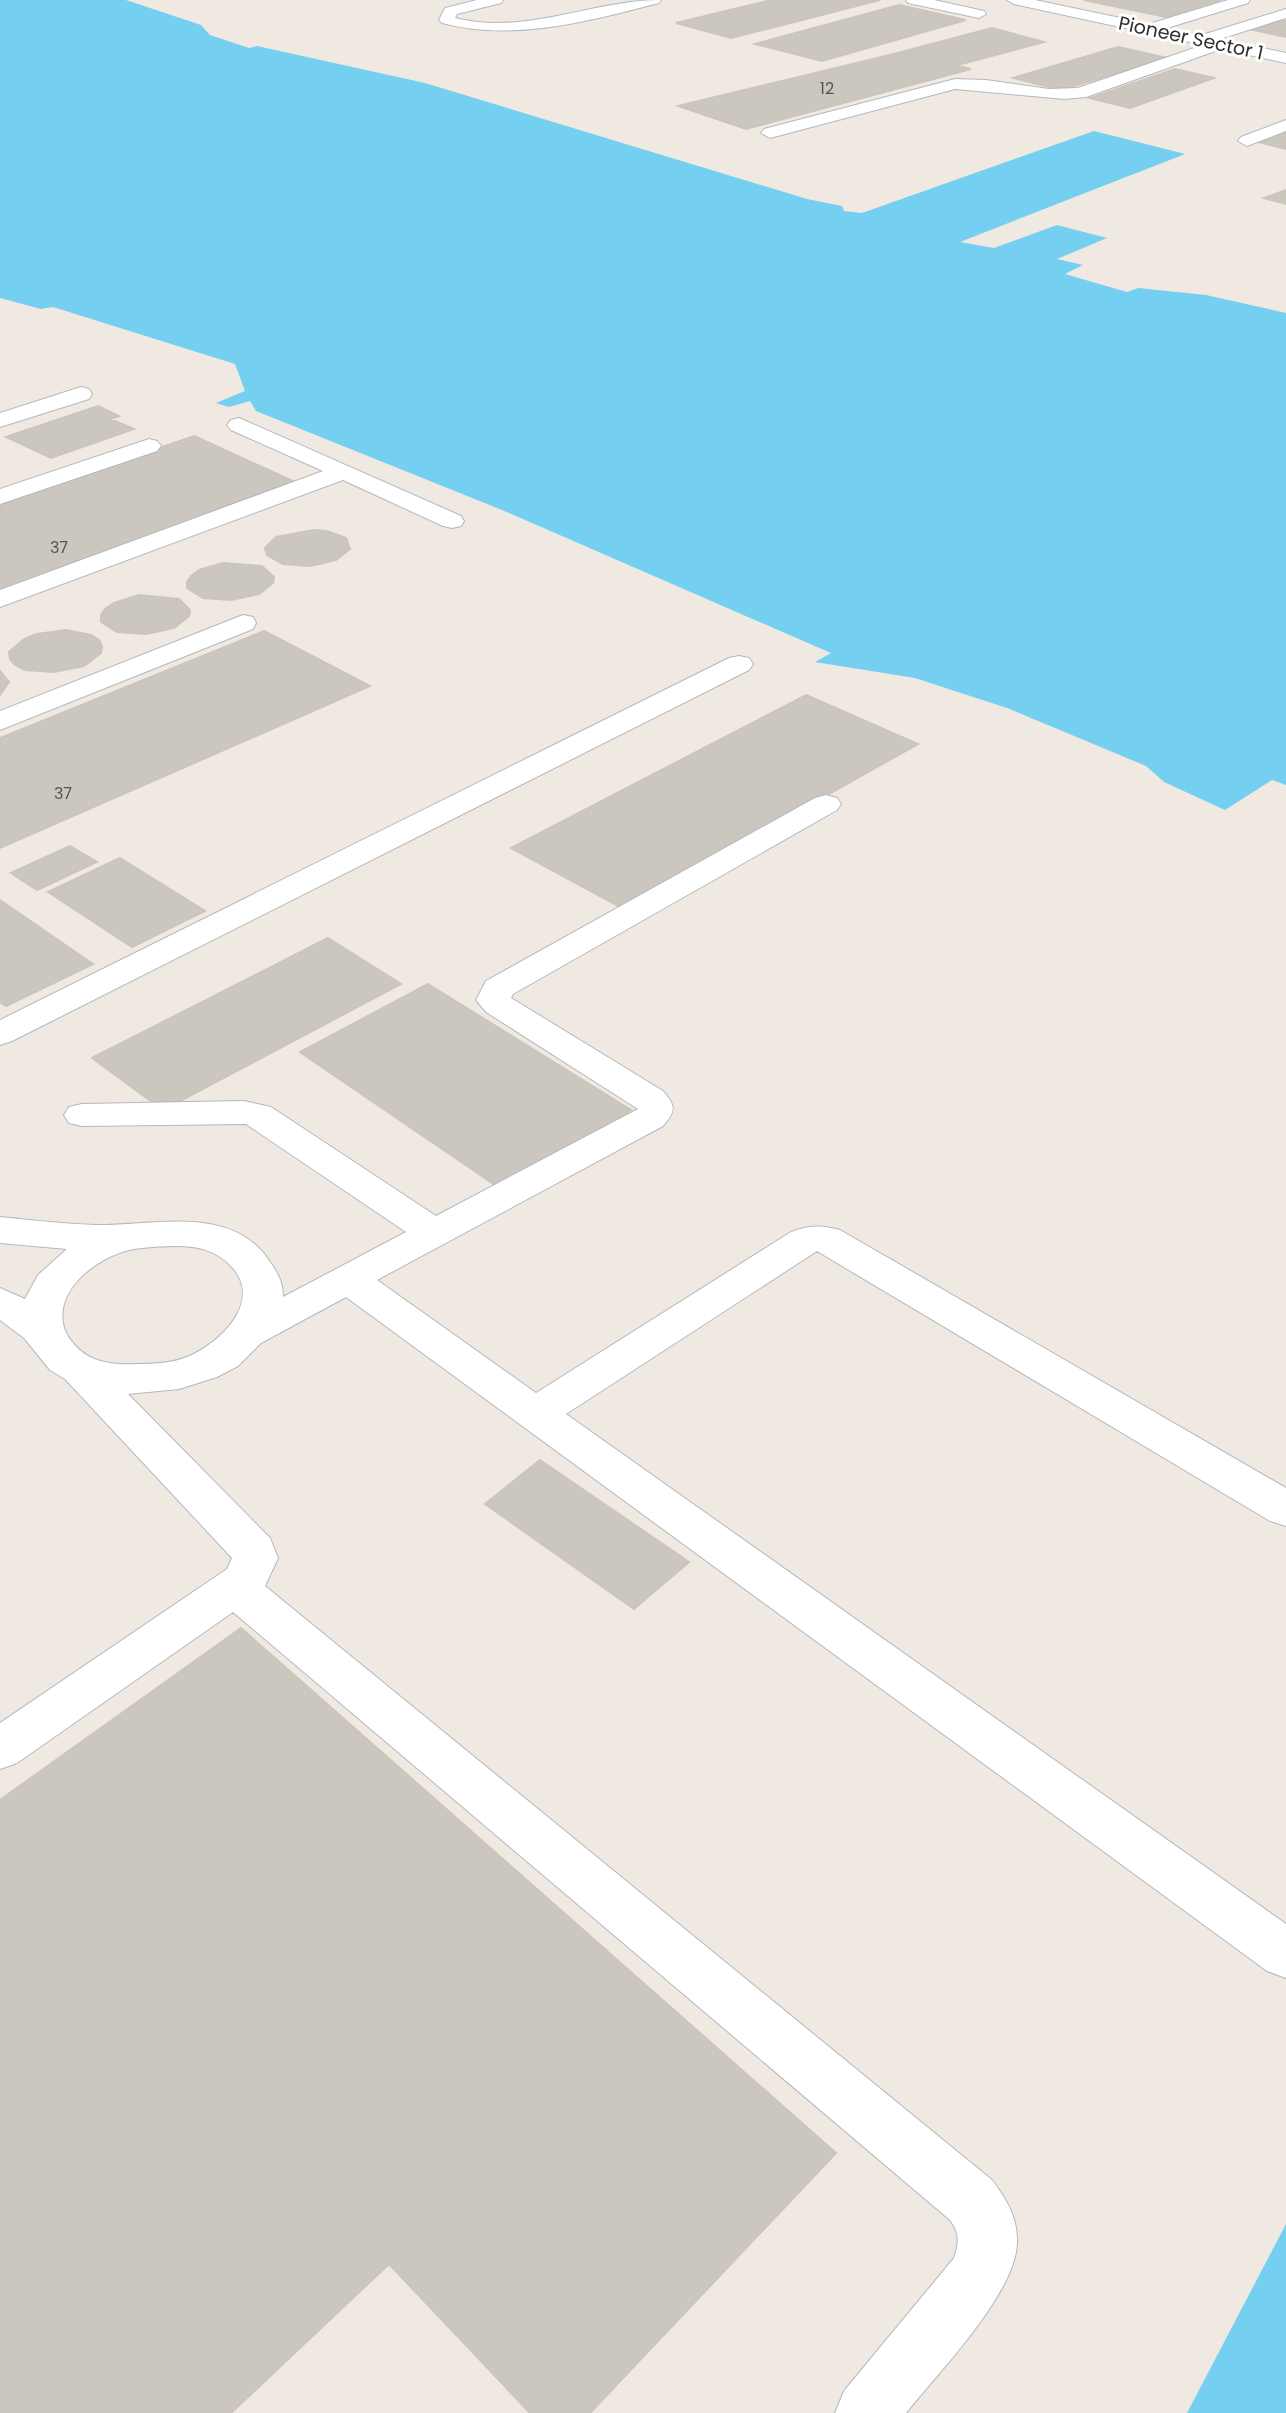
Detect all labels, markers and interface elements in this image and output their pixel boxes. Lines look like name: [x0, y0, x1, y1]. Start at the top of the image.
street label: Pioneer Sector 1: [1116, 9, 1266, 67]
house number: 12: [820, 77, 834, 100]
house number: 37: [50, 536, 68, 559]
house number: 37: [54, 782, 72, 805]

